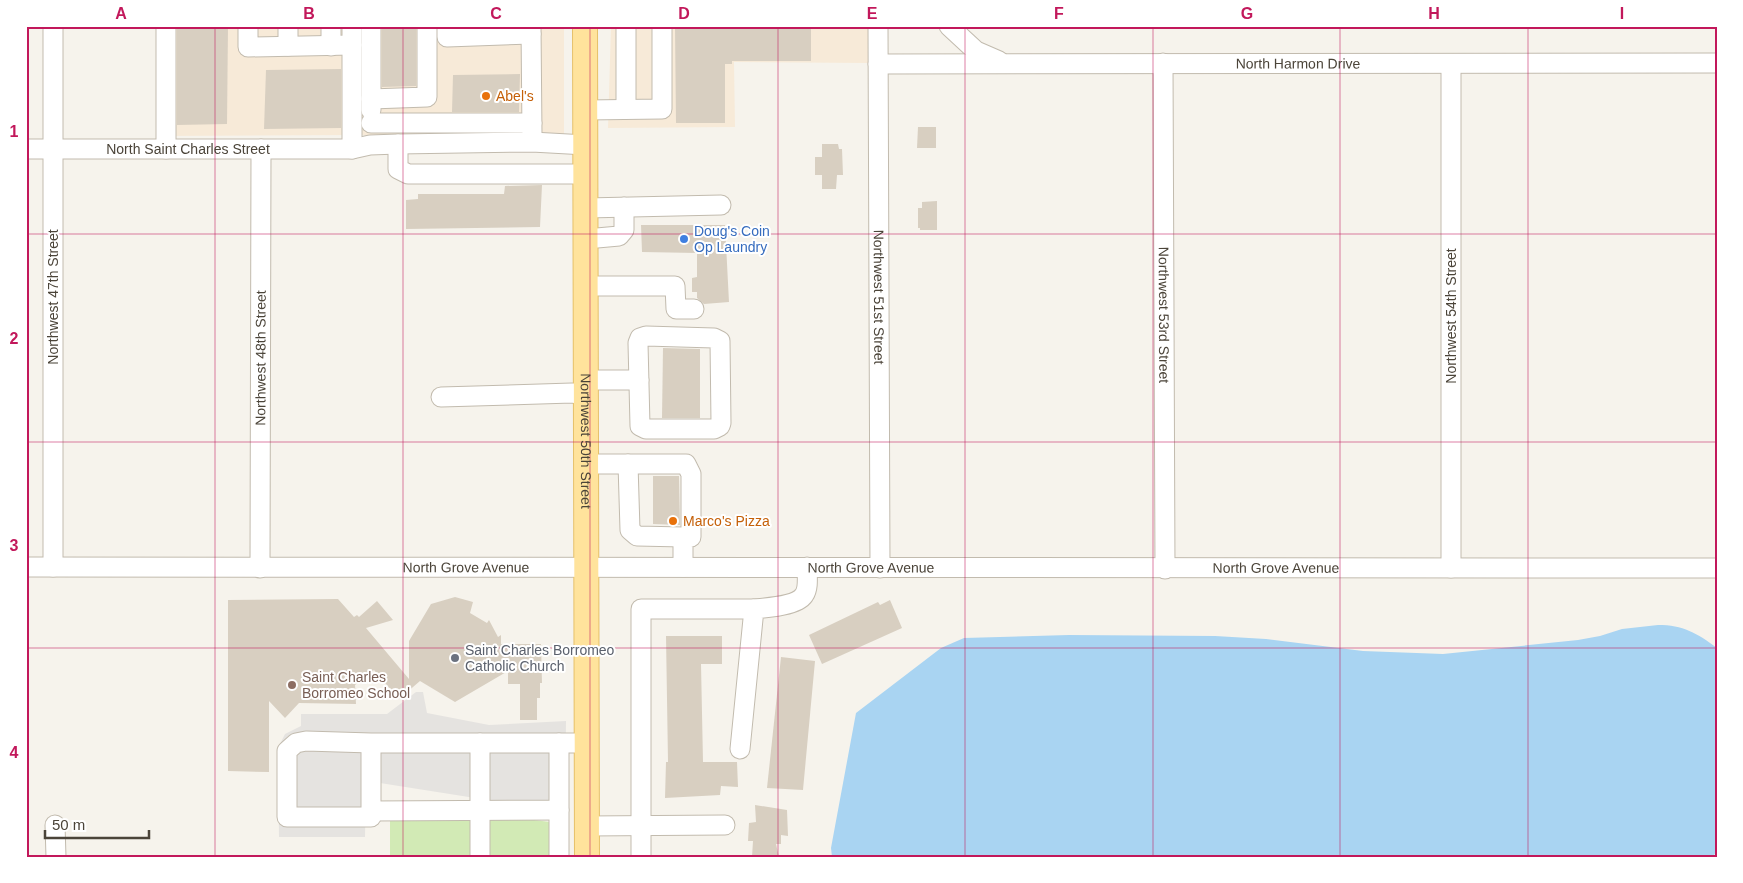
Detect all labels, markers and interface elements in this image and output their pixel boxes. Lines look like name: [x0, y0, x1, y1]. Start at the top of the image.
text: A: [115, 5, 127, 22]
text: B: [303, 5, 315, 22]
text: C: [490, 5, 502, 22]
text: D: [678, 5, 690, 22]
text: E: [867, 5, 878, 22]
text: F: [1054, 5, 1064, 22]
text: G: [1241, 5, 1253, 22]
text: H: [1428, 5, 1440, 22]
text: I: [1620, 5, 1624, 22]
street label: North Harmon Drive: [1236, 55, 1361, 72]
place label: Abel's: [496, 88, 534, 104]
marker: Abel's: [480, 90, 492, 102]
text: 1: [10, 123, 19, 140]
street label: North Saint Charles Street: [106, 141, 270, 157]
place label: Doug's Coin Op Laundry: [694, 223, 770, 255]
street label: Northwest 47th Street: [45, 229, 61, 365]
street label: Northwest 51st Street: [871, 230, 887, 365]
marker: Doug's Coin Op Laundry: [678, 233, 690, 245]
street label: Northwest 53rd Street: [1156, 247, 1172, 383]
street label: Northwest 54th Street: [1443, 248, 1459, 384]
street label: Northwest 48th Street: [252, 290, 269, 426]
text: 2: [10, 330, 19, 347]
street label: Northwest 50th Street: [578, 373, 594, 509]
place label: Marco's Pizza: [683, 513, 770, 529]
marker: Marco's Pizza: [667, 515, 679, 527]
text: 3: [10, 537, 19, 554]
street label: North Grove Avenue: [403, 559, 530, 575]
street label: North Grove Avenue: [808, 559, 935, 576]
street label: North Grove Avenue: [1213, 560, 1340, 576]
place label: Saint Charles Borromeo Catholic Church: [465, 642, 615, 674]
marker: Saint Charles Borromeo Catholic Church: [449, 652, 461, 664]
place label: Saint Charles Borromeo School: [302, 669, 410, 701]
marker: Saint Charles Borromeo School: [286, 679, 298, 691]
text: 4: [10, 744, 19, 761]
scale bar: [45, 808, 149, 840]
text: 50 m: [52, 816, 85, 833]

